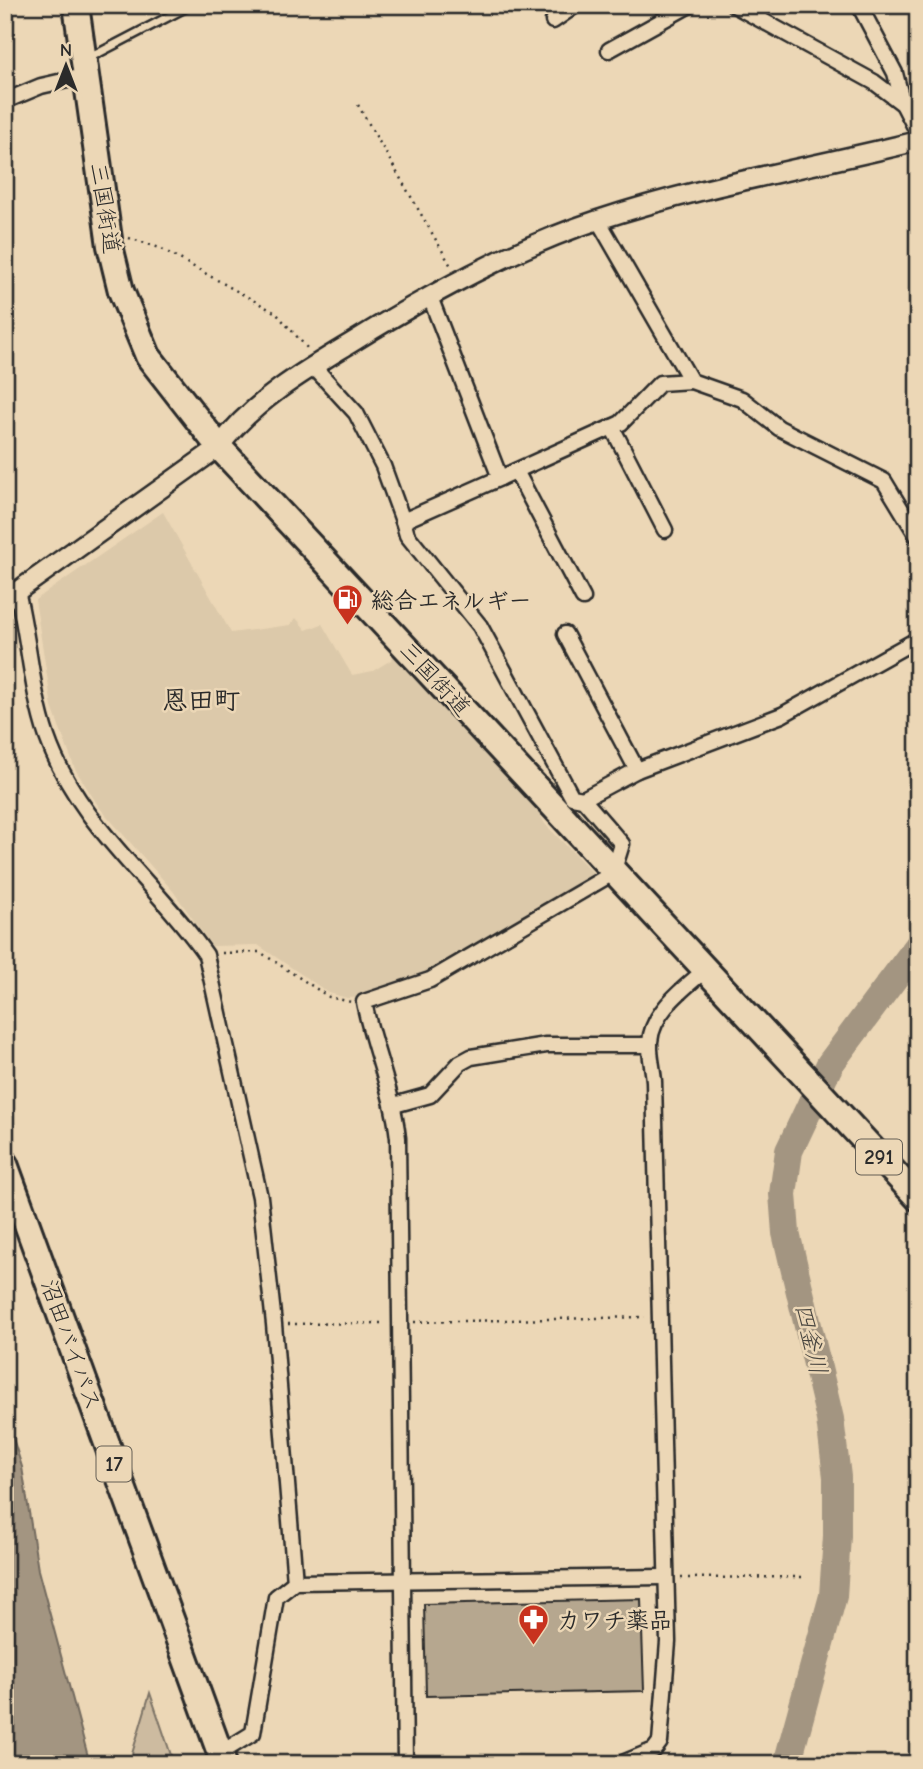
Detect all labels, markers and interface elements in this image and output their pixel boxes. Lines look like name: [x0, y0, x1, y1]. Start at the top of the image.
north arrow: [32, 32, 102, 102]
text: N: [60, 39, 72, 61]
street label: 三国街道: [84, 160, 126, 256]
fuel station icon: 総合エネルギー: [331, 583, 365, 627]
place label: 総合エネルギー: [371, 587, 532, 614]
street label: 三国街道: [394, 636, 476, 722]
district label: 恩田町: [162, 686, 240, 716]
road number: 291: [856, 1140, 902, 1174]
street label: 沼田バイパス: [35, 1276, 107, 1414]
water label: 四釜川: [789, 1301, 833, 1377]
road number: 17: [96, 1446, 132, 1482]
pharmacy icon: カワチ薬品: [517, 1603, 551, 1647]
place label: カワチ薬品: [557, 1607, 672, 1634]

